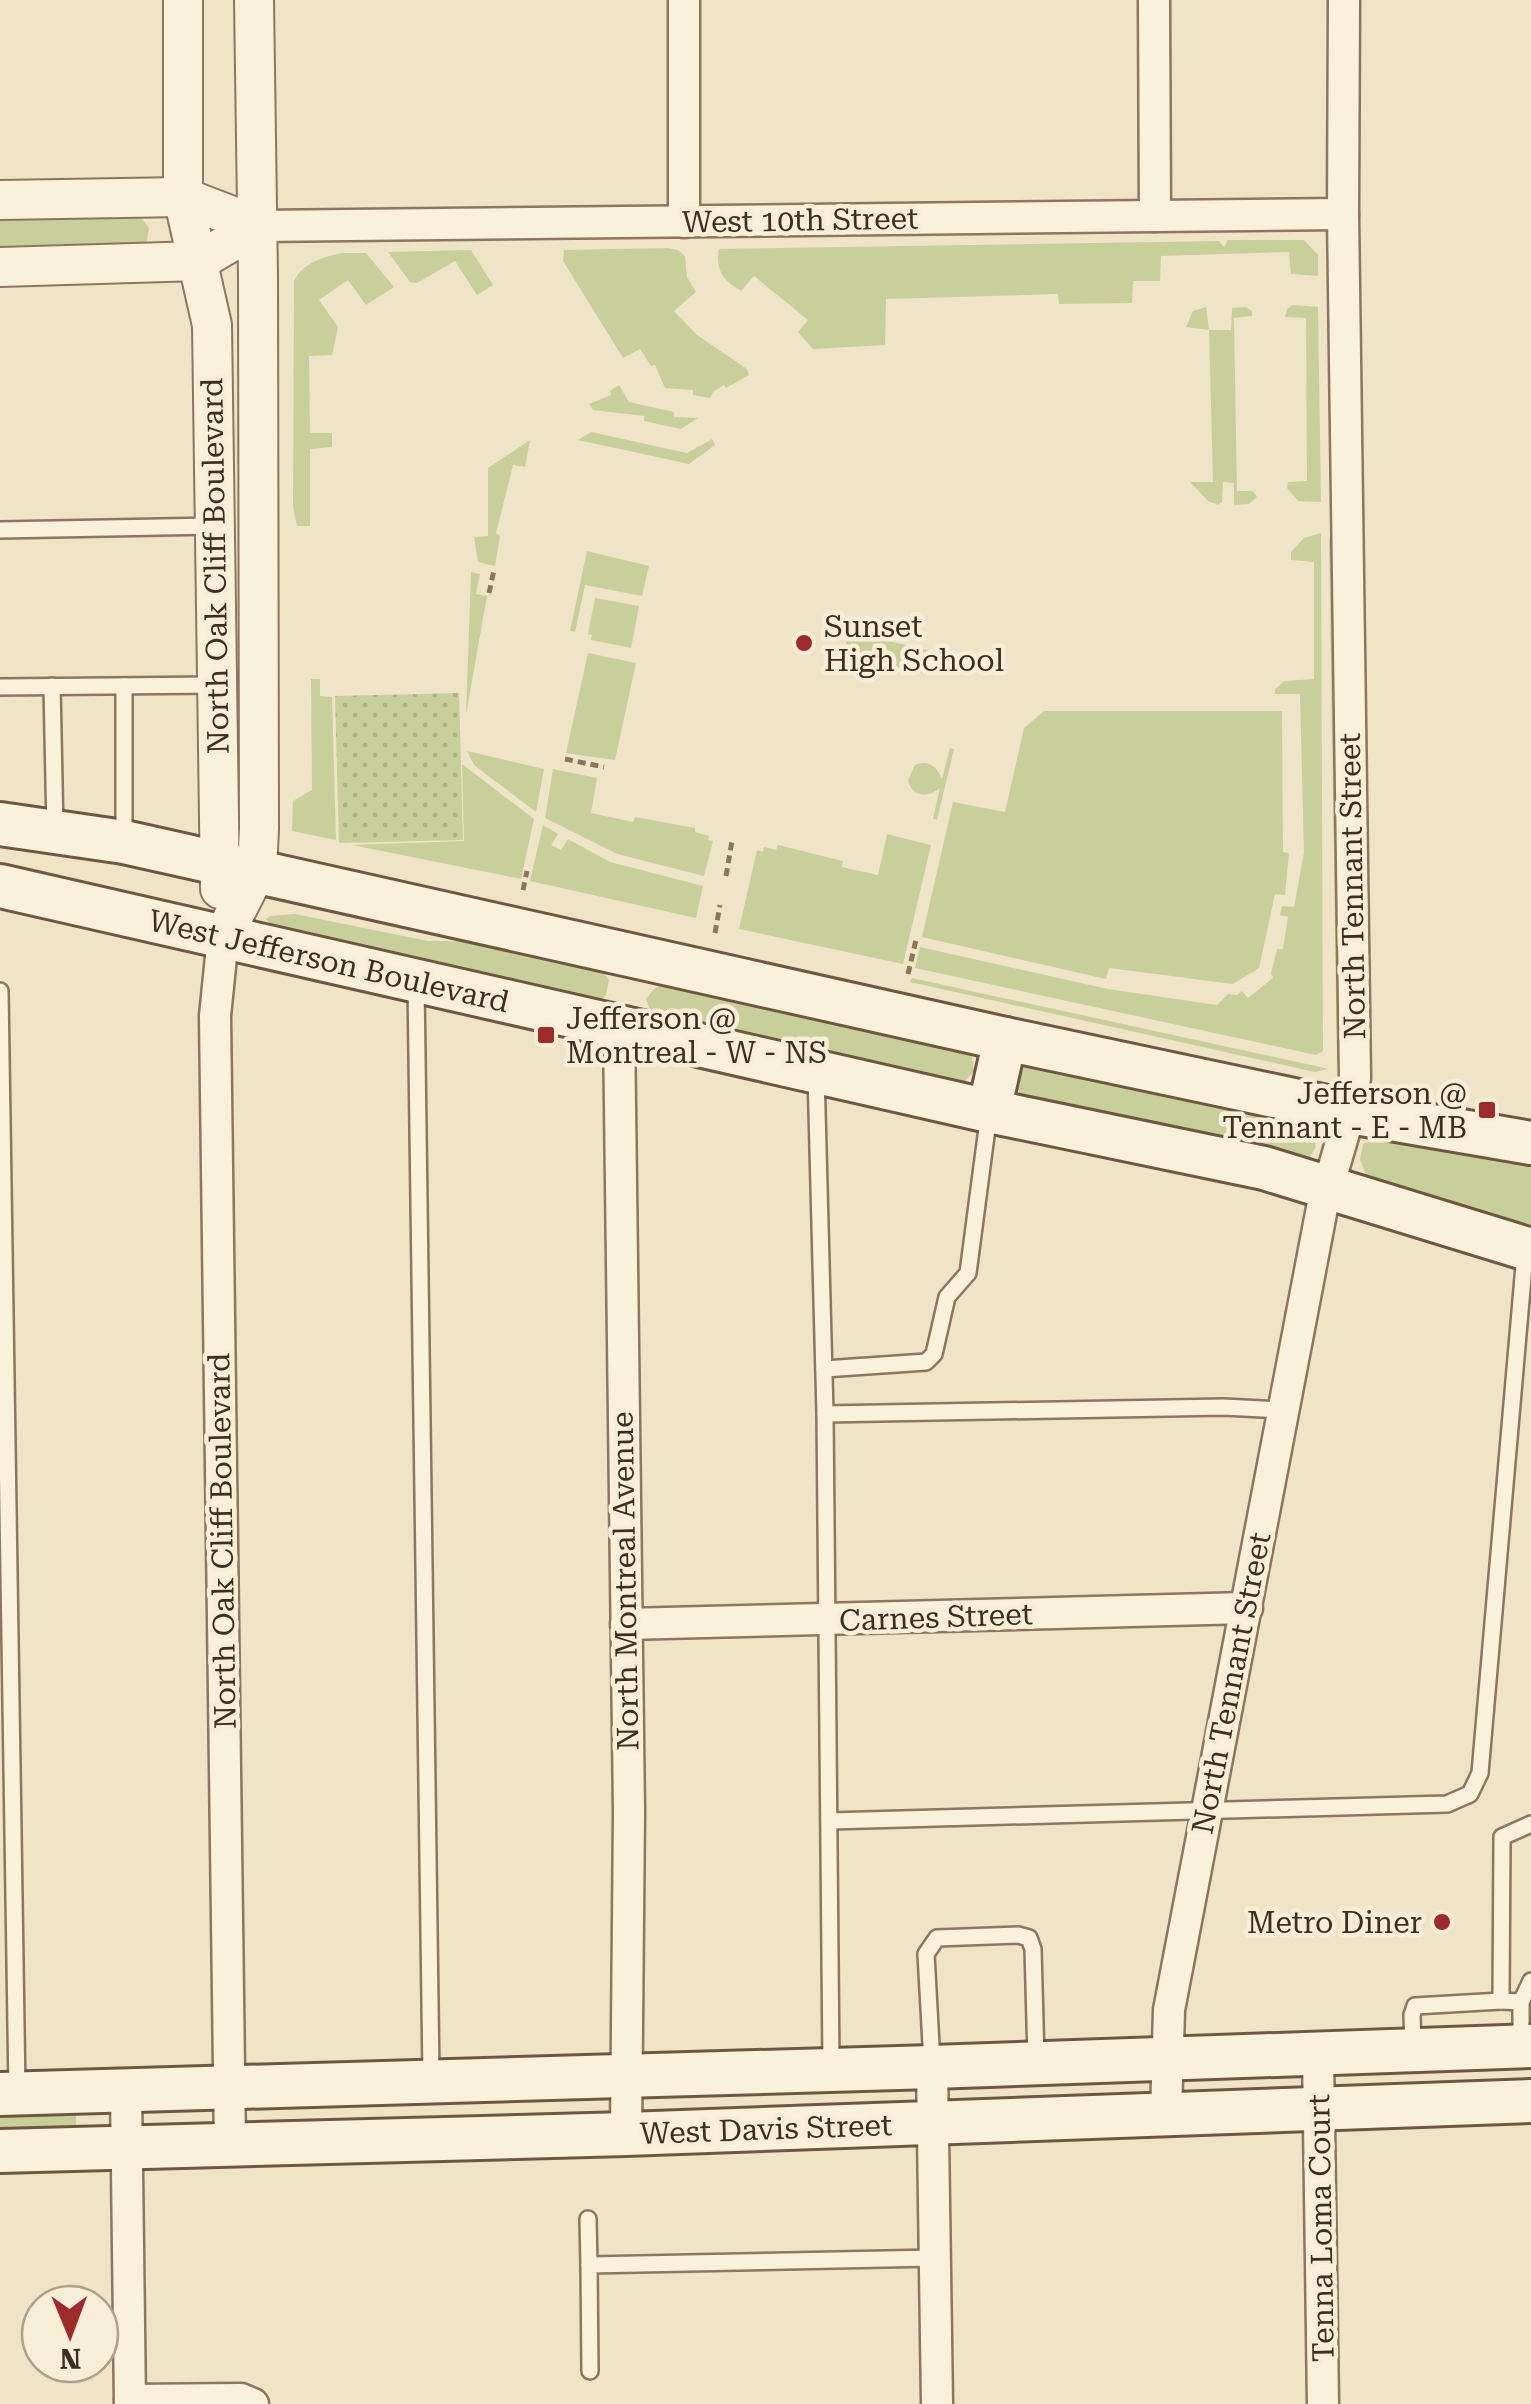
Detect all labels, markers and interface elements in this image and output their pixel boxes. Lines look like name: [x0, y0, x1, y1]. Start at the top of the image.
street label: West 10th Street: [681, 200, 919, 240]
street label: North Oak Cliff Boulevard: [194, 377, 236, 755]
place label: Sunset High School: [824, 609, 1004, 678]
marker: Sunset High School: [793, 632, 815, 654]
street label: North Tennant Street: [1332, 732, 1372, 1040]
street label: West Jefferson Boulevard: [146, 902, 512, 1020]
place label: Jefferson @ Montreal - W - NS: [566, 1001, 827, 1070]
marker: Jefferson @ Montreal - W - NS: [535, 1024, 557, 1046]
place label: Jefferson @ Tennant - E - MB: [1222, 1076, 1467, 1145]
marker: Jefferson @ Tennant - E - MB: [1476, 1099, 1498, 1121]
street label: North Oak Cliff Boulevard: [201, 1352, 243, 1730]
street label: North Montreal Avenue: [605, 1411, 645, 1751]
street label: North Tennant Street: [1185, 1529, 1277, 1837]
street label: Carnes Street: [839, 1596, 1033, 1638]
place label: Metro Diner: [1247, 1905, 1422, 1940]
marker: Metro Diner: [1431, 1911, 1453, 1933]
street label: Tenna Loma Court: [1301, 2094, 1341, 2362]
street label: West Davis Street: [639, 2107, 893, 2151]
north arrow: [20, 2284, 120, 2384]
text: N: [59, 2342, 81, 2375]

